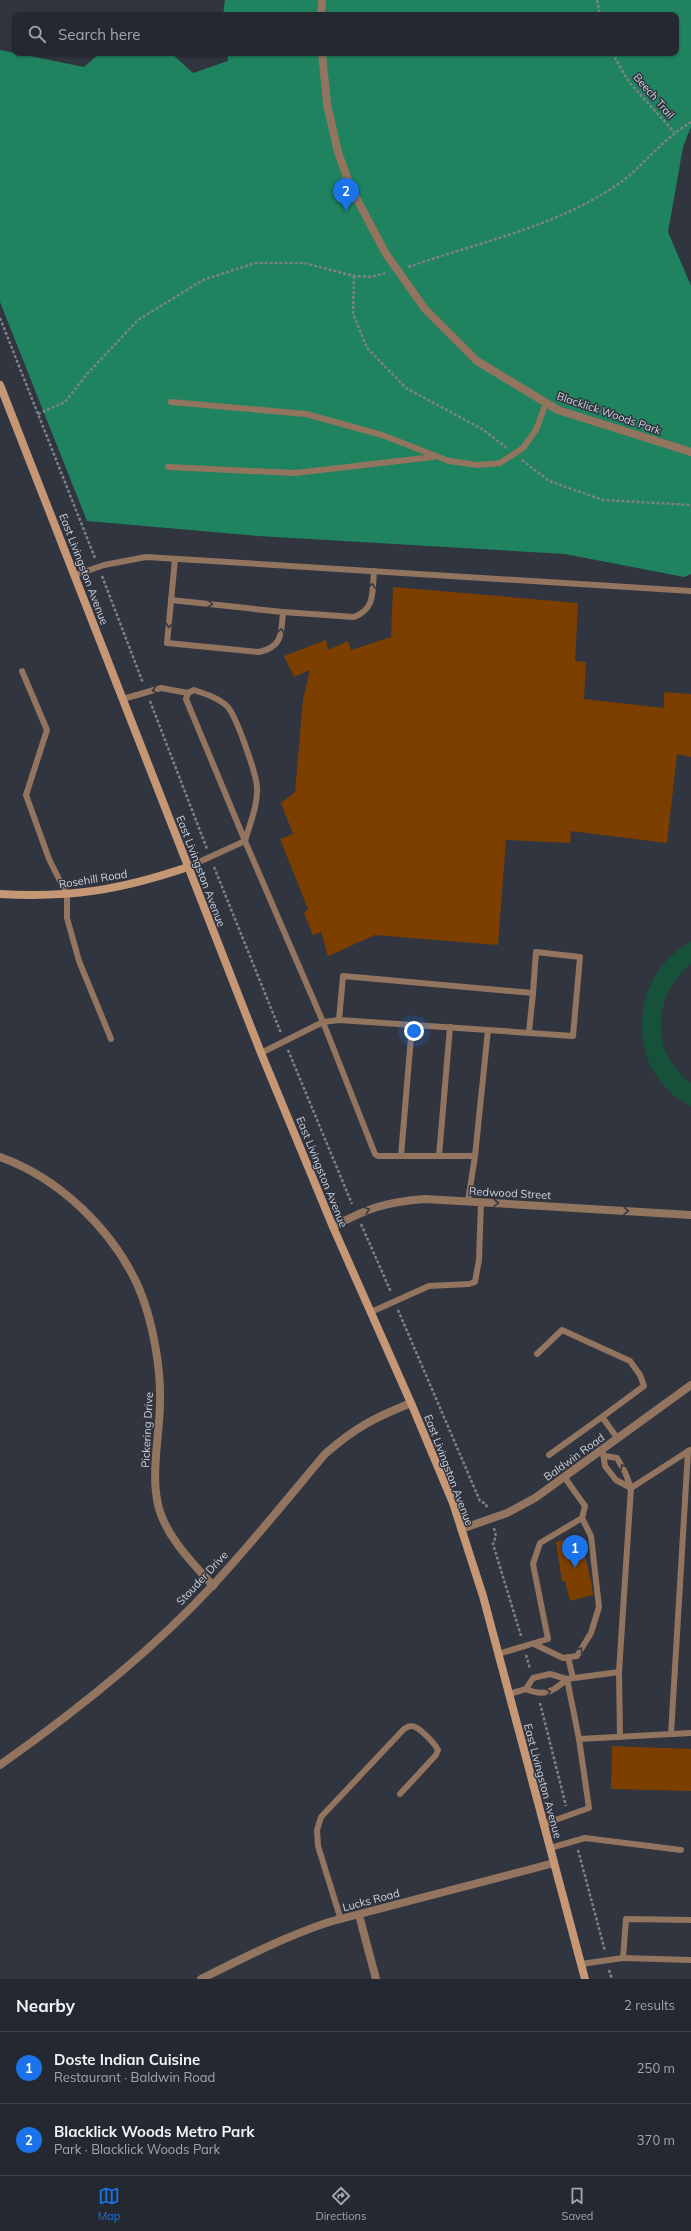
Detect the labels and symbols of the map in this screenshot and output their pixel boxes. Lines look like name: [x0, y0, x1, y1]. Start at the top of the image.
street label: Beech Trail: [630, 70, 678, 122]
pin: 2: [333, 178, 359, 211]
street label: Blacklick Woods Park: [555, 389, 663, 438]
street label: East Livingston Avenue: [56, 511, 112, 627]
one-way arrow: [367, 583, 376, 590]
one-way arrow: [207, 600, 213, 609]
one-way arrow: [164, 622, 173, 628]
one-way arrow: [276, 628, 284, 634]
one-way arrow: [152, 685, 159, 693]
street label: East Livingston Avenue: [173, 813, 229, 929]
street label: Rosehill Road: [58, 867, 128, 891]
your location: [404, 1021, 424, 1041]
street label: East Livingston Avenue: [293, 1115, 351, 1230]
street label: Redwood Street: [469, 1184, 551, 1202]
one-way arrow: [493, 1199, 499, 1208]
one-way arrow: [364, 1206, 371, 1214]
one-way arrow: [623, 1207, 629, 1215]
street label: Pickering Drive: [138, 1392, 156, 1468]
street label: East Livingston Avenue: [421, 1412, 477, 1528]
street label: Baldwin Road: [541, 1430, 607, 1484]
one-way arrow: [620, 1464, 627, 1471]
pin: 1: [562, 1535, 588, 1568]
street label: Stouder Drive: [173, 1548, 231, 1608]
one-way arrow: [575, 1648, 582, 1655]
one-way arrow: [545, 1688, 551, 1696]
street label: East Livingston Avenue: [521, 1722, 565, 1840]
street label: Lucks Road: [341, 1886, 401, 1914]

